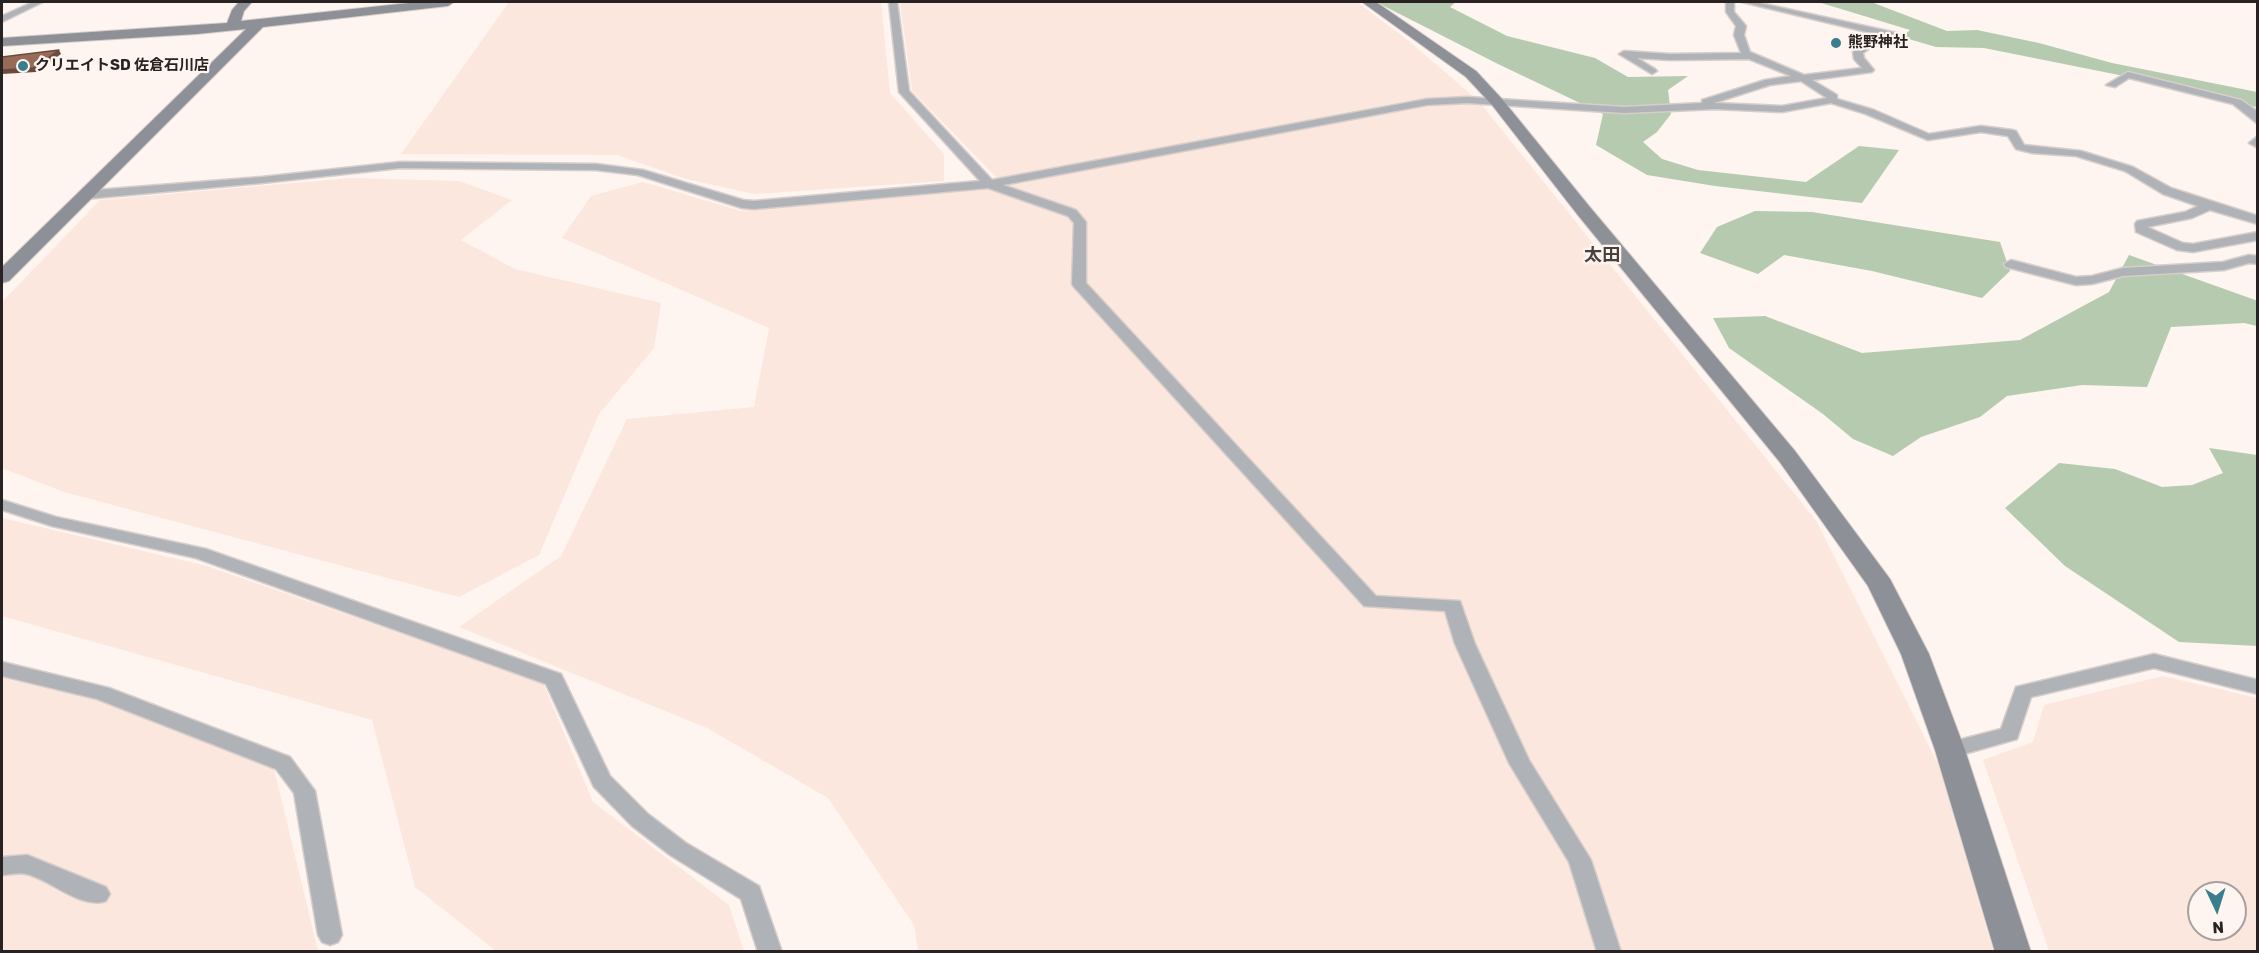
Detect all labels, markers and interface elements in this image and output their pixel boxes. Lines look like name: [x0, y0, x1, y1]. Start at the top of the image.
place label: 熊野神社: [1848, 34, 1908, 52]
marker: 熊野神社: [1829, 36, 1843, 50]
place label: クリエイトSD 佐倉石川店: [35, 57, 209, 75]
marker: クリエイトSD 佐倉石川店: [16, 59, 30, 73]
district label: 太田: [1584, 245, 1620, 267]
north arrow: [2187, 881, 2247, 941]
text: N: [2212, 918, 2225, 937]

